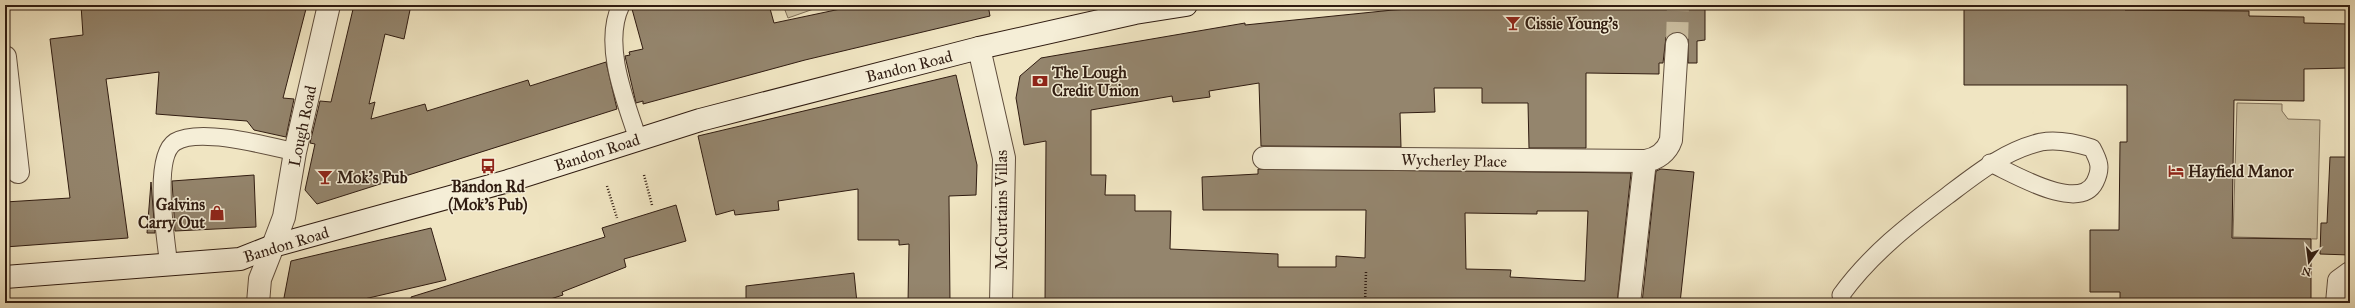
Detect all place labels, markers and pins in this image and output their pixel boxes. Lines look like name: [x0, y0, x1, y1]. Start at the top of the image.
bar icon: Cissie Young’s: [1504, 14, 1522, 32]
place label: Cissie Young’s: [1525, 14, 1618, 34]
place label: The Lough Credit Union: [1051, 63, 1139, 100]
bank icon: The Lough Credit Union: [1031, 72, 1049, 90]
bus stop icon: Bandon Rd (Mok's Pub): [479, 157, 497, 175]
hotel icon: Hayfield Manor: [2167, 162, 2185, 180]
place label: Hayfield Manor: [2188, 162, 2295, 182]
bar icon: Mok's Pub: [316, 168, 334, 186]
place label: Mok's Pub: [337, 168, 408, 187]
place label: Bandon Rd (Mok's Pub): [448, 177, 528, 215]
place label: Galvins Carry Out: [138, 195, 205, 233]
shop icon: Galvins Carry Out: [208, 204, 226, 222]

